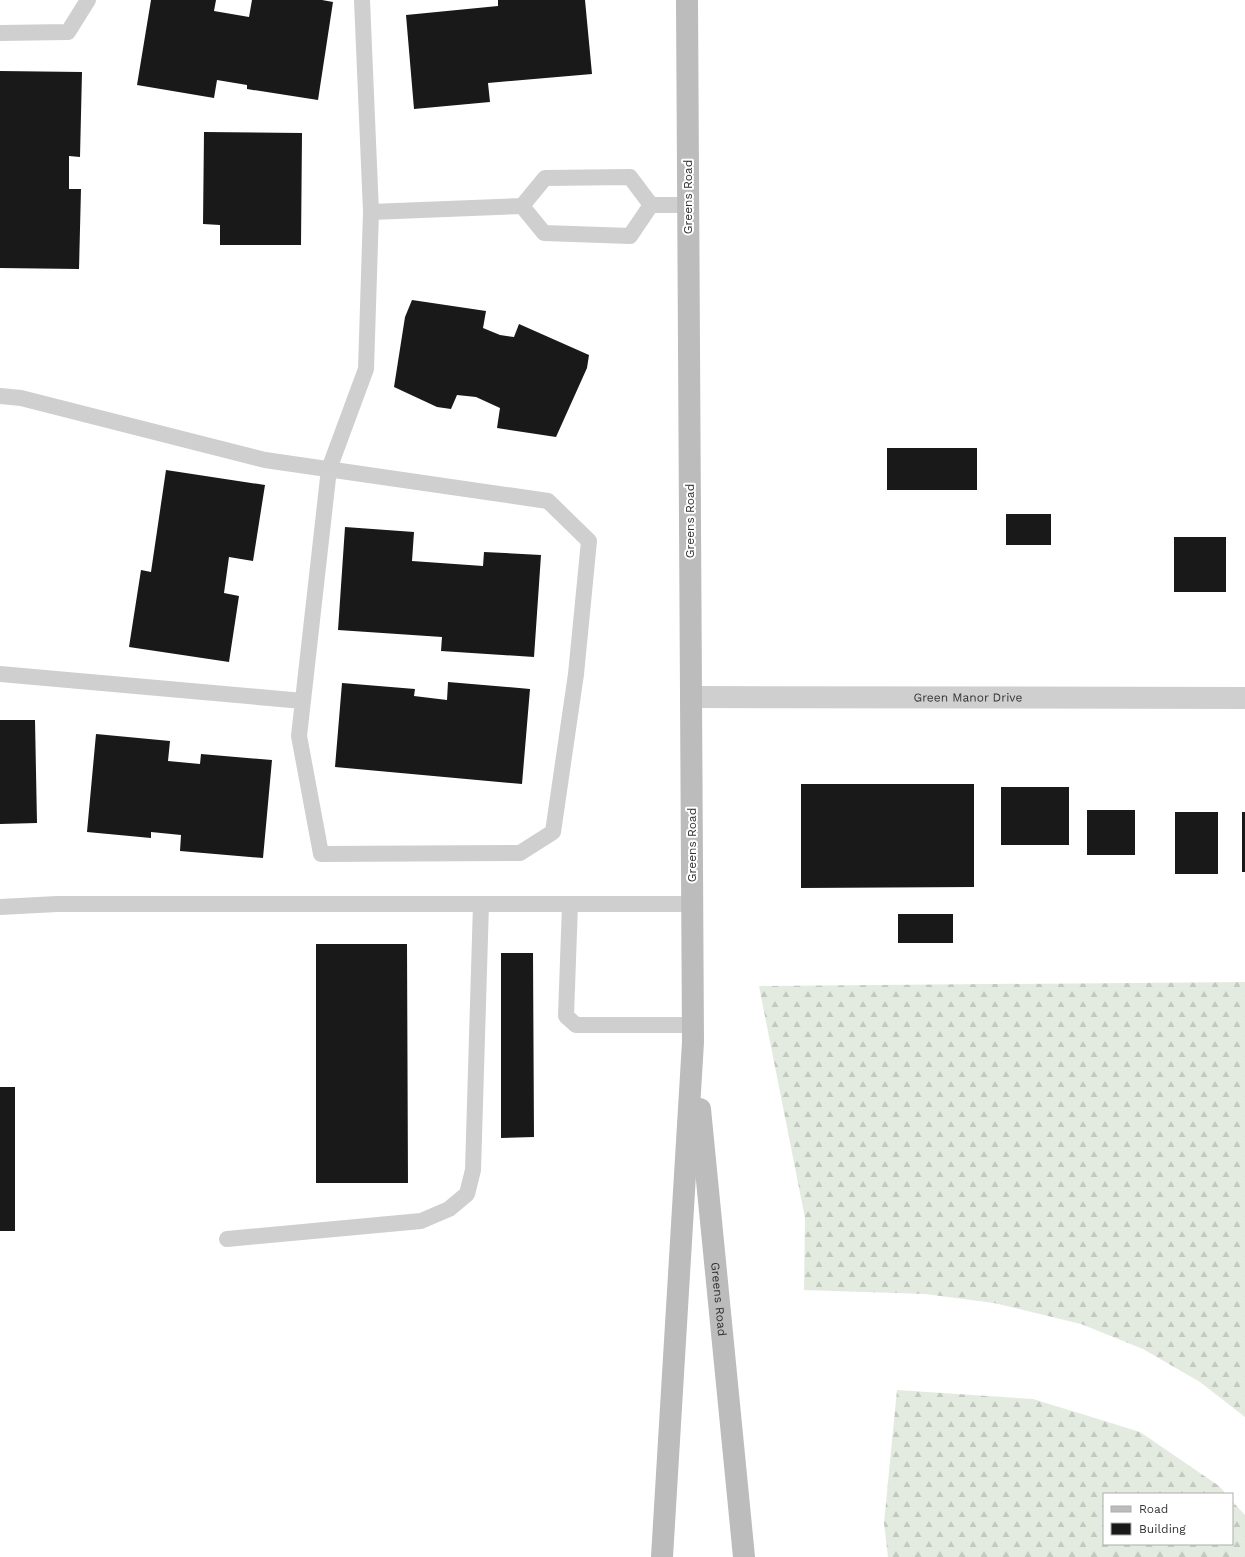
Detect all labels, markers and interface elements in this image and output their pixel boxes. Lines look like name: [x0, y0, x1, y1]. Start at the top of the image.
street label: Greens Road: [681, 160, 695, 234]
street label: Greens Road: [683, 484, 697, 558]
street label: Green Manor Drive: [913, 690, 1023, 705]
street label: Greens Road: [685, 808, 699, 882]
street label: Greens Road: [708, 1261, 729, 1337]
legend: [1103, 1493, 1233, 1545]
text: Road: [1139, 1502, 1168, 1516]
text: Building: [1139, 1522, 1186, 1536]

